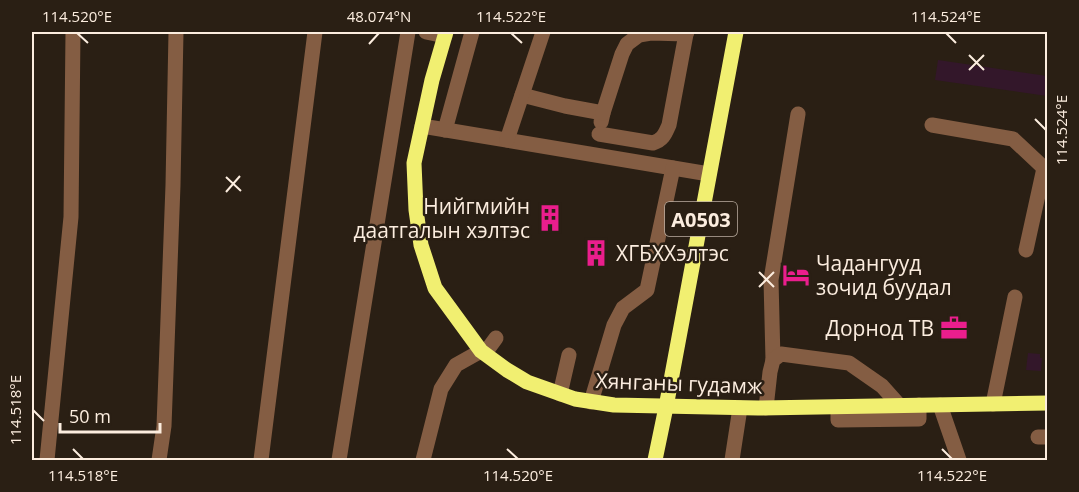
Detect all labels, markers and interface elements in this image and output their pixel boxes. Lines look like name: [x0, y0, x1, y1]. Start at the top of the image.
text: 114.520°E: [42, 6, 112, 26]
text: 48.074°N: [347, 6, 411, 26]
text: 114.522°E: [476, 6, 546, 26]
text: 114.524°E: [911, 6, 981, 26]
text: 114.524°E: [1051, 95, 1071, 165]
place label: Нийгмийн даатгалын хэлтэс: [353, 192, 530, 244]
road number: A0503: [665, 202, 737, 236]
building icon: Нийгмийн даатгалын хэлтэс: [535, 203, 565, 233]
building icon: ХГБХХэлтэс: [581, 238, 611, 268]
place label: ХГБХХэлтэс: [616, 239, 729, 267]
place label: Чадангууд зочид буудал: [816, 249, 952, 301]
hotel icon: Чадангууд зочид буудал: [781, 260, 811, 290]
office icon: Дорнод ТВ: [939, 313, 969, 343]
place label: Дорнод ТВ: [826, 314, 934, 342]
street label: Хянганы гудамж: [595, 366, 763, 400]
text: 114.518°E: [5, 375, 25, 445]
scale bar: [60, 396, 160, 434]
text: 50 m: [69, 404, 111, 428]
text: 114.518°E: [48, 465, 118, 485]
text: 114.520°E: [483, 465, 553, 485]
text: 114.522°E: [917, 465, 987, 485]

